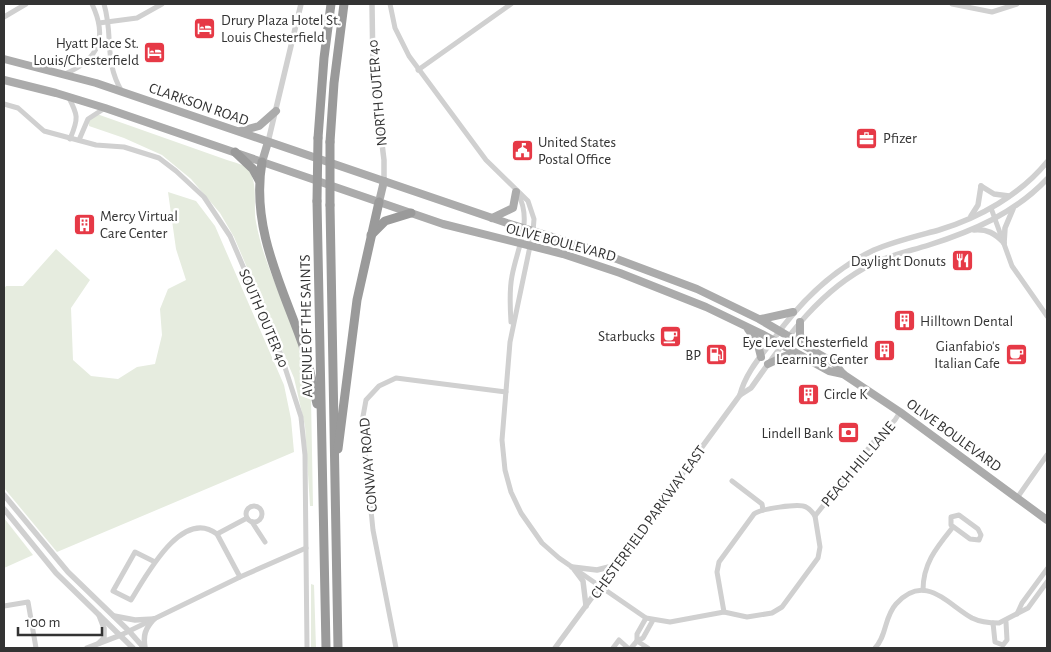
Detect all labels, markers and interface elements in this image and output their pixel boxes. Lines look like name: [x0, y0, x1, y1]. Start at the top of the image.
place label: Drury Plaza Hotel St. Louis Chesterfield: [221, 13, 341, 45]
hotel icon: Drury Plaza Hotel St. Louis Chesterfield: [193, 17, 217, 41]
place label: Hyatt Place St. Louis/Chesterfield: [33, 36, 139, 68]
street label: NORTH OUTER 40: [365, 39, 390, 147]
hotel icon: Hyatt Place St. Louis/Chesterfield: [143, 40, 167, 64]
street label: CLARKSON ROAD: [147, 80, 251, 129]
office icon: Pfizer: [855, 126, 879, 150]
place label: Pfizer: [883, 131, 917, 146]
place label: United States Postal Office: [538, 135, 616, 167]
public building icon: United States Postal Office: [510, 139, 534, 163]
place label: Mercy Virtual Care Center: [100, 209, 178, 241]
building icon: Mercy Virtual Care Center: [72, 213, 96, 237]
street label: OLIVE BOULEVARD: [504, 221, 618, 264]
restaurant icon: Daylight Donuts: [950, 249, 974, 273]
street label: AVENUE OF THE SAINTS: [298, 254, 315, 398]
place label: Daylight Donuts: [851, 254, 946, 269]
street label: SOUTH OUTER 40: [236, 267, 291, 370]
building icon: Hilltown Dental: [892, 309, 916, 333]
place label: Hilltown Dental: [920, 314, 1013, 329]
cafe icon: Starbucks: [659, 324, 683, 348]
place label: Starbucks: [598, 329, 655, 344]
place label: Eye Level Chesterfield Learning Center: [742, 335, 868, 367]
building icon: Eye Level Chesterfield Learning Center: [872, 339, 896, 363]
place label: Gianfabio's Italian Cafe: [934, 339, 1000, 371]
fuel station icon: BP: [705, 343, 729, 367]
cafe icon: Gianfabio's Italian Cafe: [1004, 343, 1028, 367]
place label: BP: [685, 348, 701, 363]
building icon: Circle K: [796, 382, 820, 406]
place label: Circle K: [824, 387, 868, 402]
street label: OLIVE BOULEVARD: [904, 396, 1004, 475]
street label: CONWAY ROAD: [357, 417, 380, 513]
street label: PEACH HILL LANE: [819, 419, 898, 510]
bank icon: Lindell Bank: [837, 421, 861, 445]
place label: Lindell Bank: [761, 426, 833, 441]
street label: CHESTERFIELD PARKWAY EAST: [588, 443, 709, 602]
scale bar: [18, 604, 101, 636]
text: 100 m: [25, 615, 60, 630]

